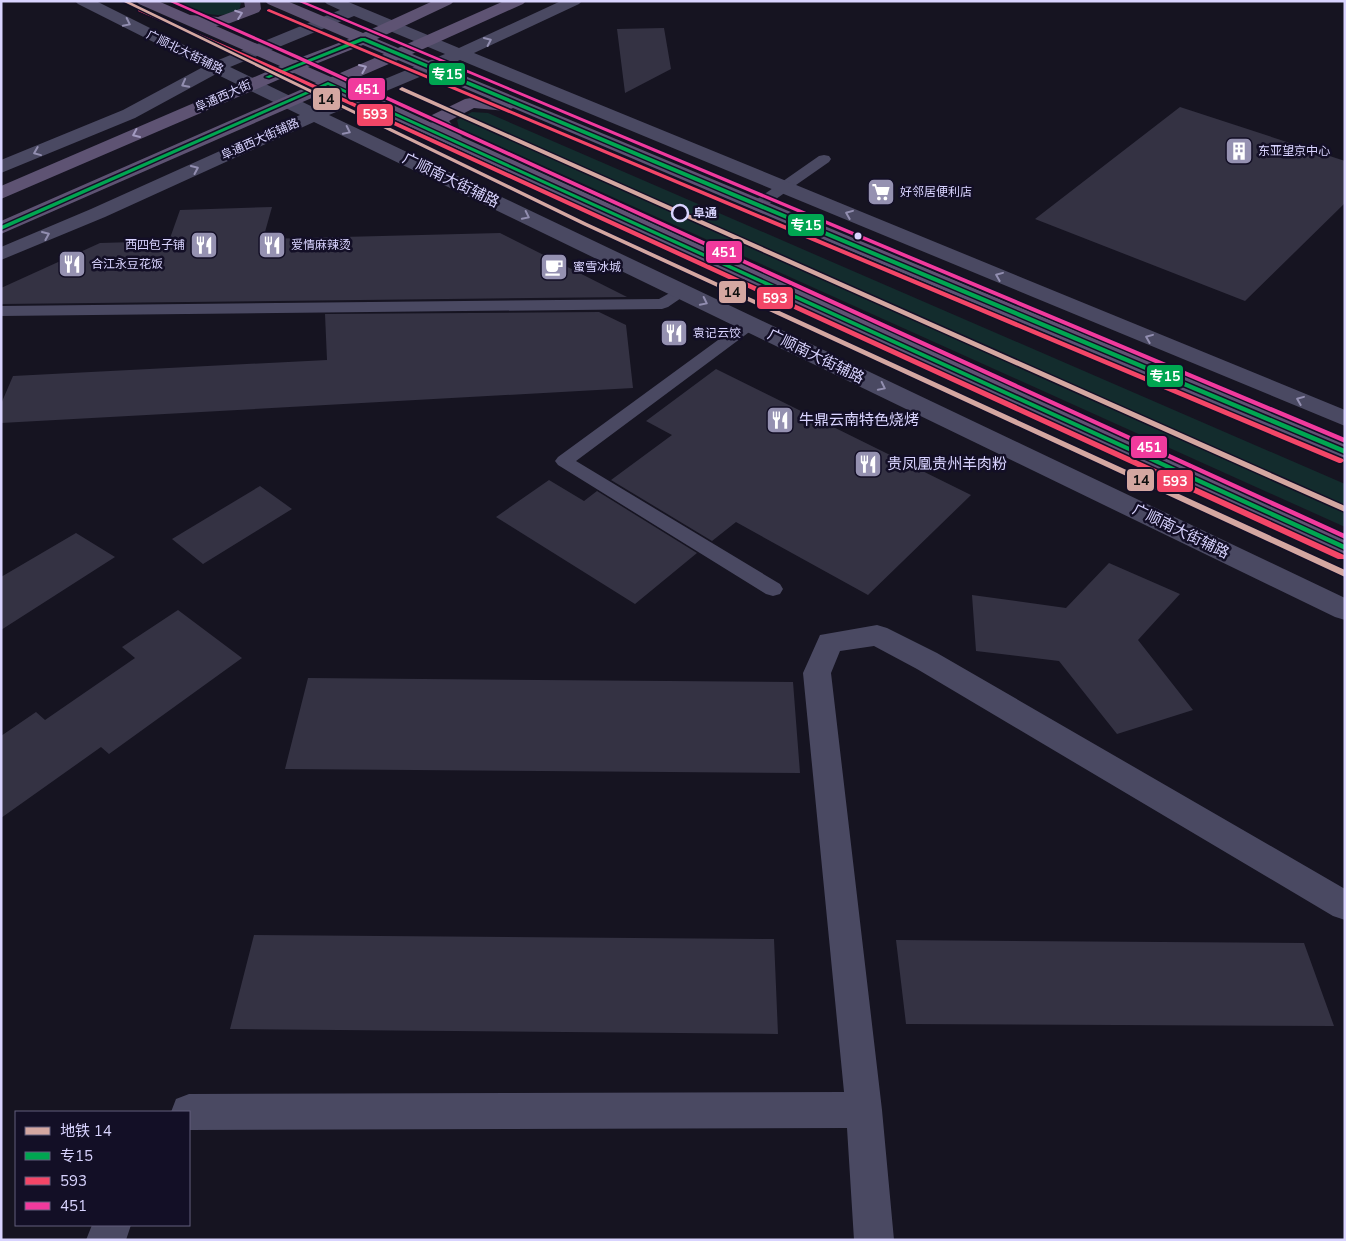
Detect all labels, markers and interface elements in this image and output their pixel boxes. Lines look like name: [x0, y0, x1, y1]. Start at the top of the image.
one-way arrow: [234, 10, 243, 20]
one-way arrow: [122, 17, 131, 27]
street label: 广顺北大街辅路: [144, 26, 226, 78]
one-way arrow: [483, 36, 492, 47]
line badge: 专15: [428, 62, 466, 86]
one-way arrow: [358, 64, 367, 75]
text: 专15: [432, 65, 462, 84]
street label: 阜通西大街: [192, 76, 254, 116]
line badge: 451: [347, 77, 386, 101]
one-way arrow: [181, 78, 190, 88]
text: 451: [354, 80, 380, 99]
line badge: 14: [312, 87, 341, 111]
text: 14: [318, 90, 335, 109]
line badge: 593: [356, 103, 394, 127]
text: 593: [362, 105, 388, 124]
street label: 阜通西大街辅路: [218, 115, 302, 163]
one-way arrow: [342, 124, 351, 134]
one-way arrow: [132, 127, 141, 138]
building icon: 东亚望京中心: [1224, 136, 1254, 166]
place label: 东亚望京中心: [1258, 143, 1330, 159]
one-way arrow: [34, 146, 42, 156]
street label: 广顺南大街辅路: [399, 148, 503, 212]
one-way arrow: [190, 164, 199, 175]
supermarket icon: 好邻居便利店: [866, 177, 896, 207]
place label: 好邻居便利店: [900, 184, 972, 200]
marker: 阜通: [671, 204, 689, 222]
place label: 阜通: [693, 205, 717, 221]
one-way arrow: [520, 210, 529, 220]
one-way arrow: [845, 210, 854, 221]
line badge: 专15: [787, 213, 825, 237]
text: 专15: [791, 216, 821, 235]
one-way arrow: [41, 230, 50, 241]
restaurant icon: 西四包子铺: [189, 230, 219, 260]
restaurant icon: 爱情麻辣烫: [257, 230, 287, 260]
unlabelled marker: [853, 231, 863, 241]
place label: 西四包子铺: [125, 237, 185, 253]
place label: 爱情麻辣烫: [291, 237, 351, 253]
line badge: 451: [705, 240, 743, 264]
text: 451: [711, 243, 737, 262]
restaurant icon: 合江永豆花饭: [57, 249, 87, 279]
cafe icon: 蜜雪冰城: [539, 252, 569, 282]
place label: 合江永豆花饭: [91, 256, 163, 272]
place label: 蜜雪冰城: [573, 259, 621, 275]
one-way arrow: [995, 272, 1004, 283]
line badge: 14: [718, 280, 747, 304]
text: 14: [724, 283, 741, 302]
line badge: 593: [756, 286, 794, 310]
text: 593: [762, 289, 788, 308]
one-way arrow: [698, 295, 707, 305]
restaurant icon: 袁记云饺: [659, 318, 689, 348]
street label: 广顺南大街辅路: [764, 324, 868, 388]
place label: 袁记云饺: [693, 325, 741, 341]
one-way arrow: [1146, 334, 1154, 344]
line badge: 专15: [1146, 364, 1184, 388]
text: 专15: [1150, 367, 1180, 386]
one-way arrow: [876, 381, 885, 391]
one-way arrow: [1296, 396, 1305, 406]
restaurant icon: 牛鼎云南特色烧烤: [765, 405, 795, 435]
place label: 牛鼎云南特色烧烤: [799, 410, 919, 430]
line badge: 451: [1130, 435, 1168, 459]
text: 451: [1136, 438, 1162, 457]
restaurant icon: 贵凤凰贵州羊肉粉: [853, 449, 883, 479]
place label: 贵凤凰贵州羊肉粉: [887, 454, 1007, 474]
line badge: 14: [1126, 468, 1155, 492]
line badge: 593: [1156, 469, 1194, 493]
text: 14: [1133, 471, 1150, 490]
text: 593: [1162, 472, 1188, 491]
street label: 广顺南大街辅路: [1129, 499, 1233, 563]
legend: [15, 1111, 190, 1226]
text: 地铁 14: [60, 1121, 112, 1141]
text: 专15: [60, 1146, 93, 1166]
text: 593: [60, 1171, 87, 1191]
text: 451: [60, 1196, 87, 1216]

